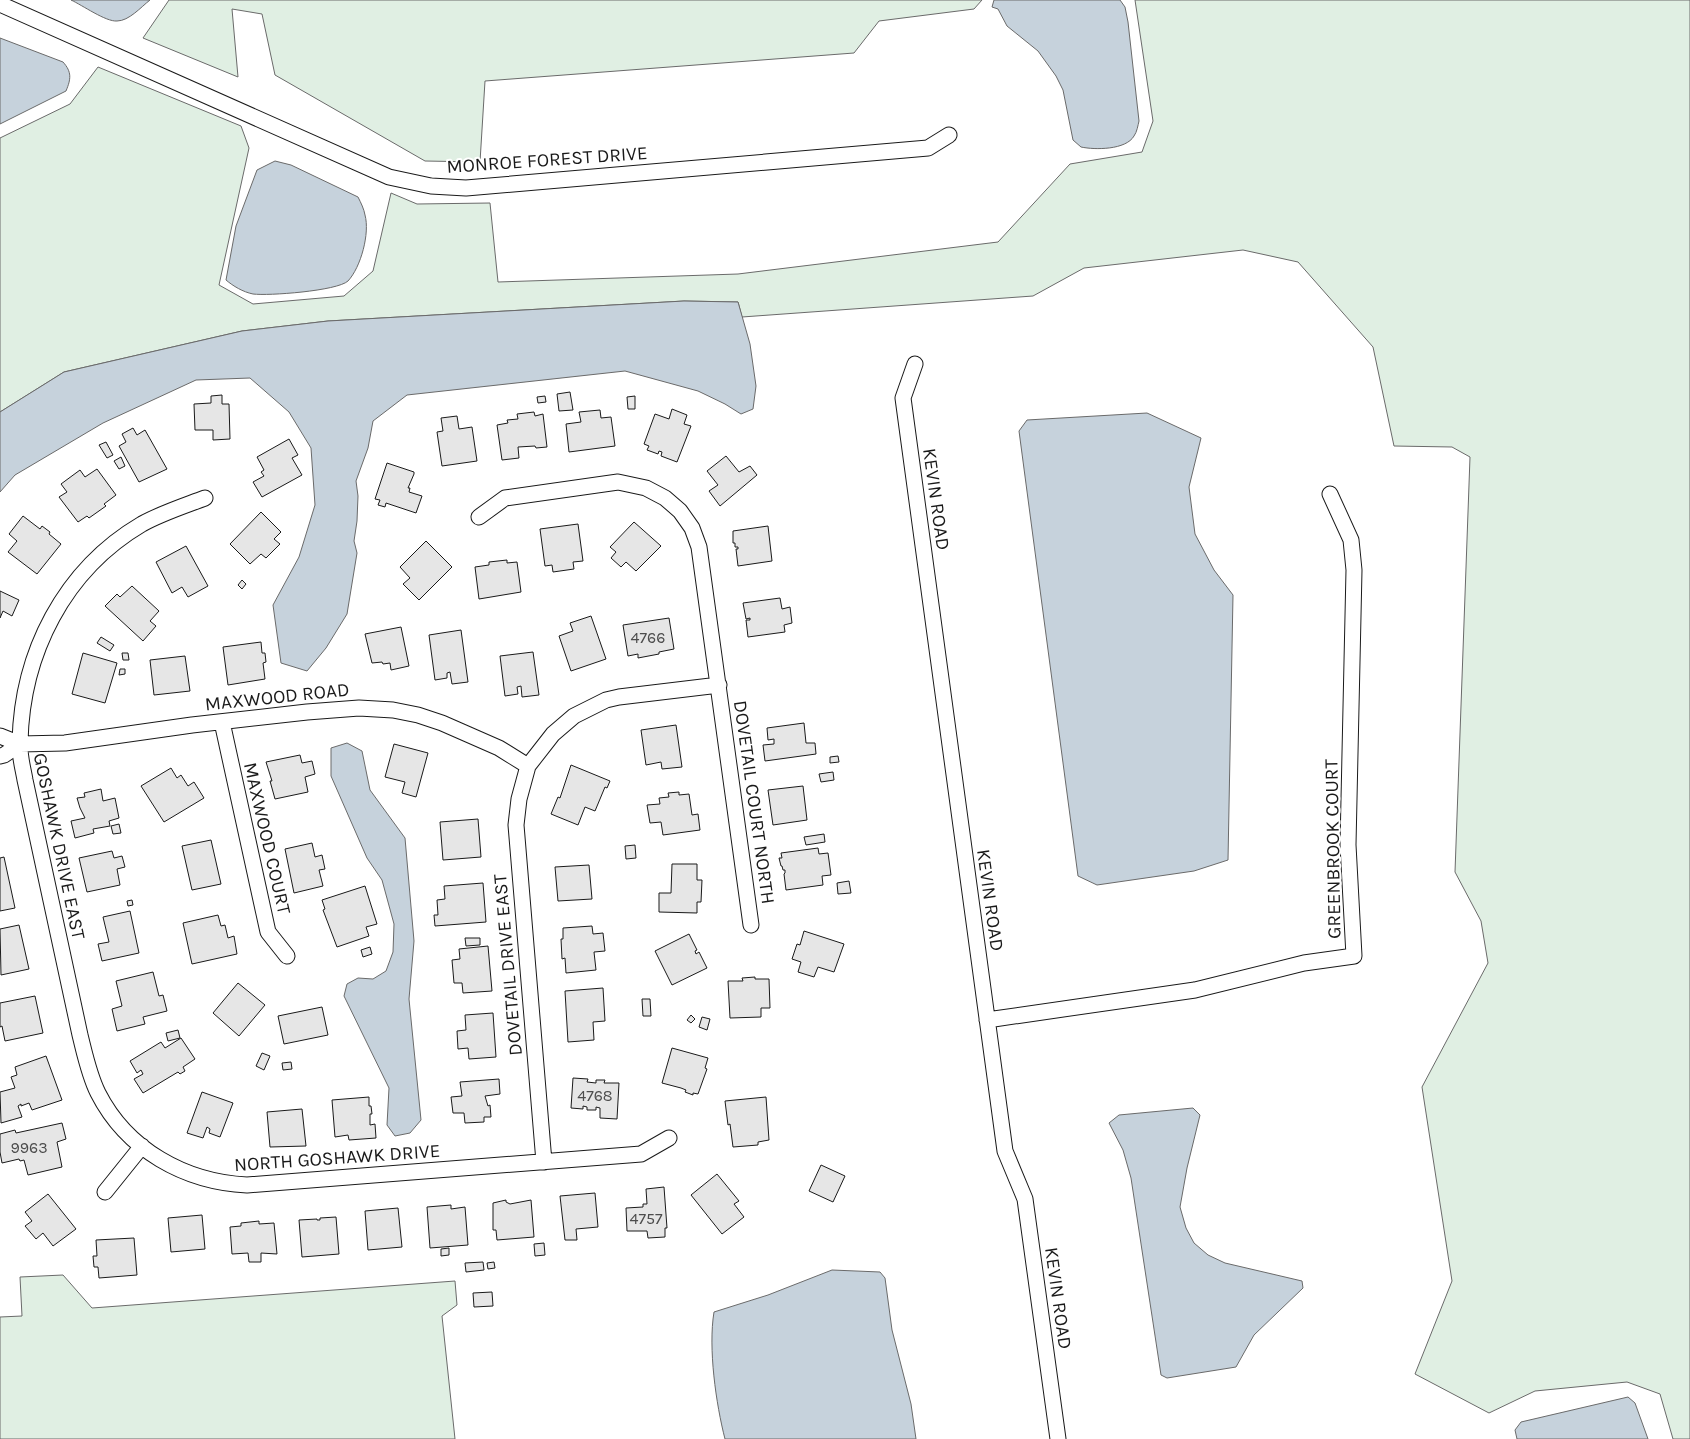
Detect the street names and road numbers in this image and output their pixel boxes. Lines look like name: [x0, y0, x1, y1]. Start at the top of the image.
street label: MONROE FOREST DRIVE: [446, 142, 648, 178]
street label: KEVIN ROAD: [918, 447, 954, 552]
street label: MAXWOOD ROAD: [204, 678, 350, 716]
street label: DOVETAIL COURT NORTH: [729, 699, 779, 905]
street label: GOSHAWK DRIVE EAST: [29, 751, 90, 942]
street label: GREENBROOK COURT: [1320, 758, 1346, 939]
street label: MAXWOOD COURT: [239, 760, 295, 917]
street label: KEVIN ROAD: [972, 848, 1008, 953]
street label: DOVETAIL DRIVE EAST: [489, 873, 527, 1057]
street label: NORTH GOSHAWK DRIVE: [233, 1140, 441, 1176]
street label: KEVIN ROAD: [1040, 1246, 1076, 1351]

